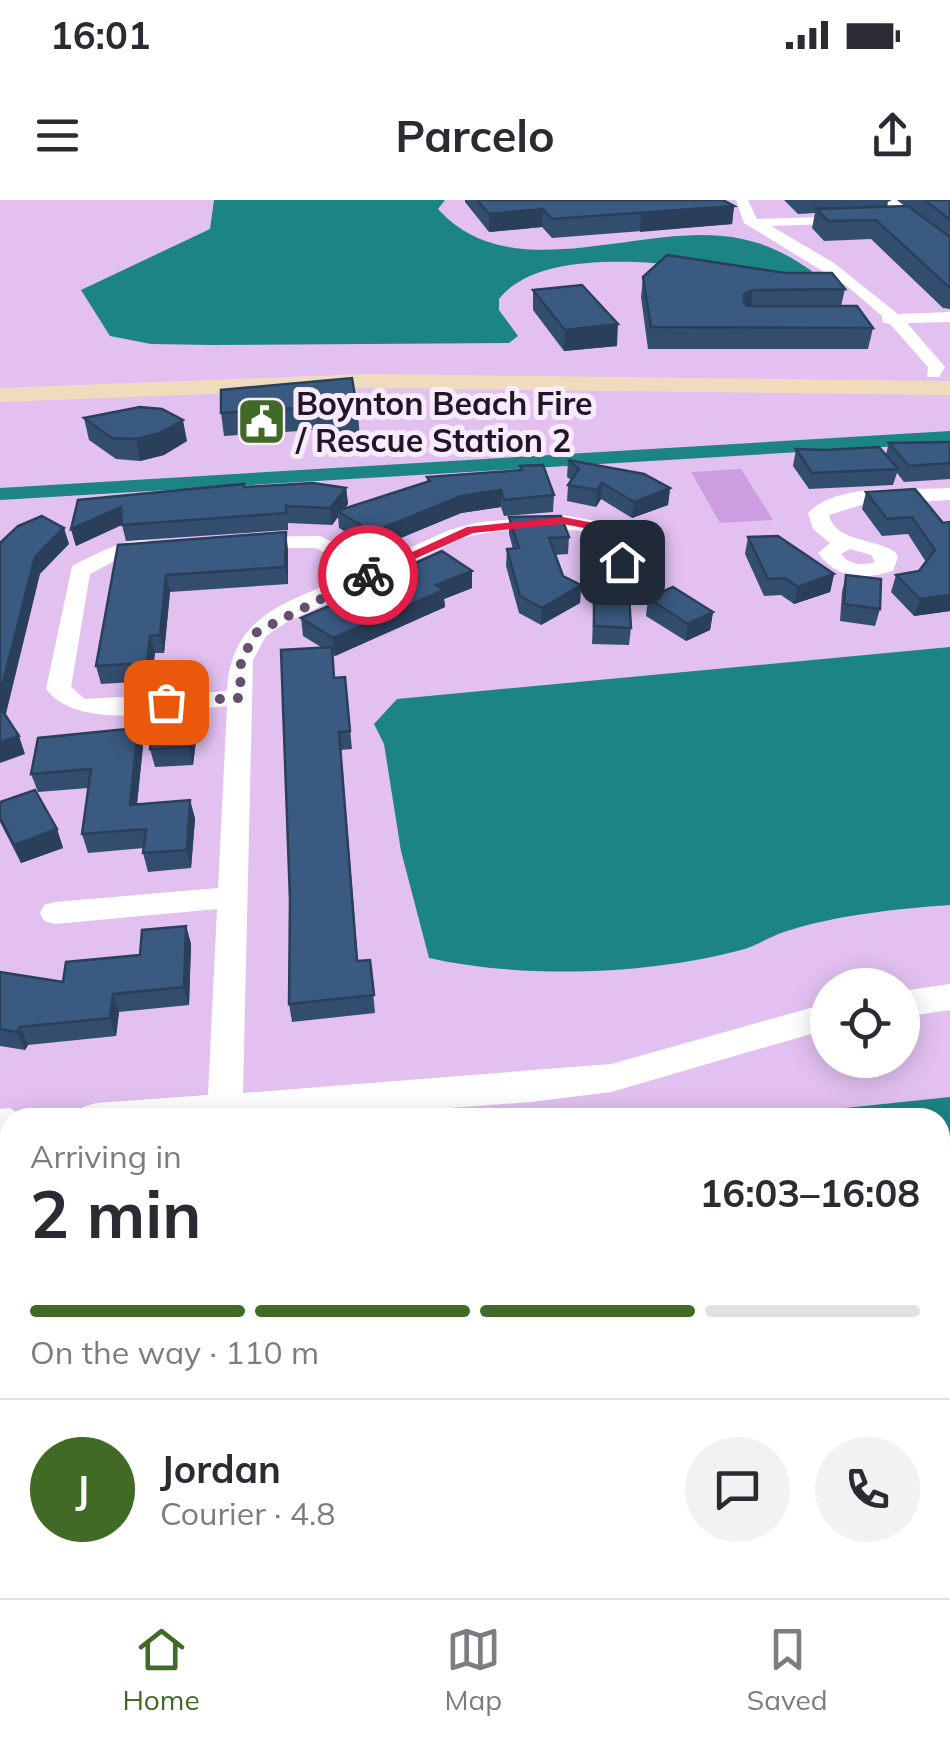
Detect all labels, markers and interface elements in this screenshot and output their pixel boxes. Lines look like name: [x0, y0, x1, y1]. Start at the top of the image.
text: 16:01: [50, 11, 151, 59]
text: Parcelo: [395, 107, 555, 163]
icon: menu: [30, 108, 85, 163]
icon: share: [865, 108, 920, 163]
place label: Boynton Beach Fire / Rescue Station 2: [295, 383, 593, 460]
public building icon: Boynton Beach Fire / Rescue Station 2: [235, 395, 287, 447]
pin: [580, 520, 665, 605]
courier: [318, 525, 418, 625]
icon: home: [595, 535, 650, 590]
icon: bike: [341, 548, 396, 603]
pin: [124, 660, 209, 745]
icon: bag: [139, 675, 194, 730]
map controls: [810, 968, 920, 1078]
button: locate: [810, 968, 920, 1078]
text: Arriving in: [30, 1136, 182, 1176]
text: 16:03–16:08: [700, 1169, 920, 1217]
text: 2 min: [30, 1173, 201, 1254]
text: On the way · 110 m: [30, 1332, 319, 1372]
button: chat: [685, 1437, 790, 1542]
button: phone: [815, 1437, 920, 1542]
text: Jordan: [160, 1445, 281, 1493]
text: J: [76, 1465, 89, 1513]
text: Courier · 4.8: [160, 1493, 336, 1533]
tab: Home: [122, 1622, 200, 1717]
tab: Map: [444, 1622, 502, 1717]
tab: Saved: [747, 1622, 828, 1717]

